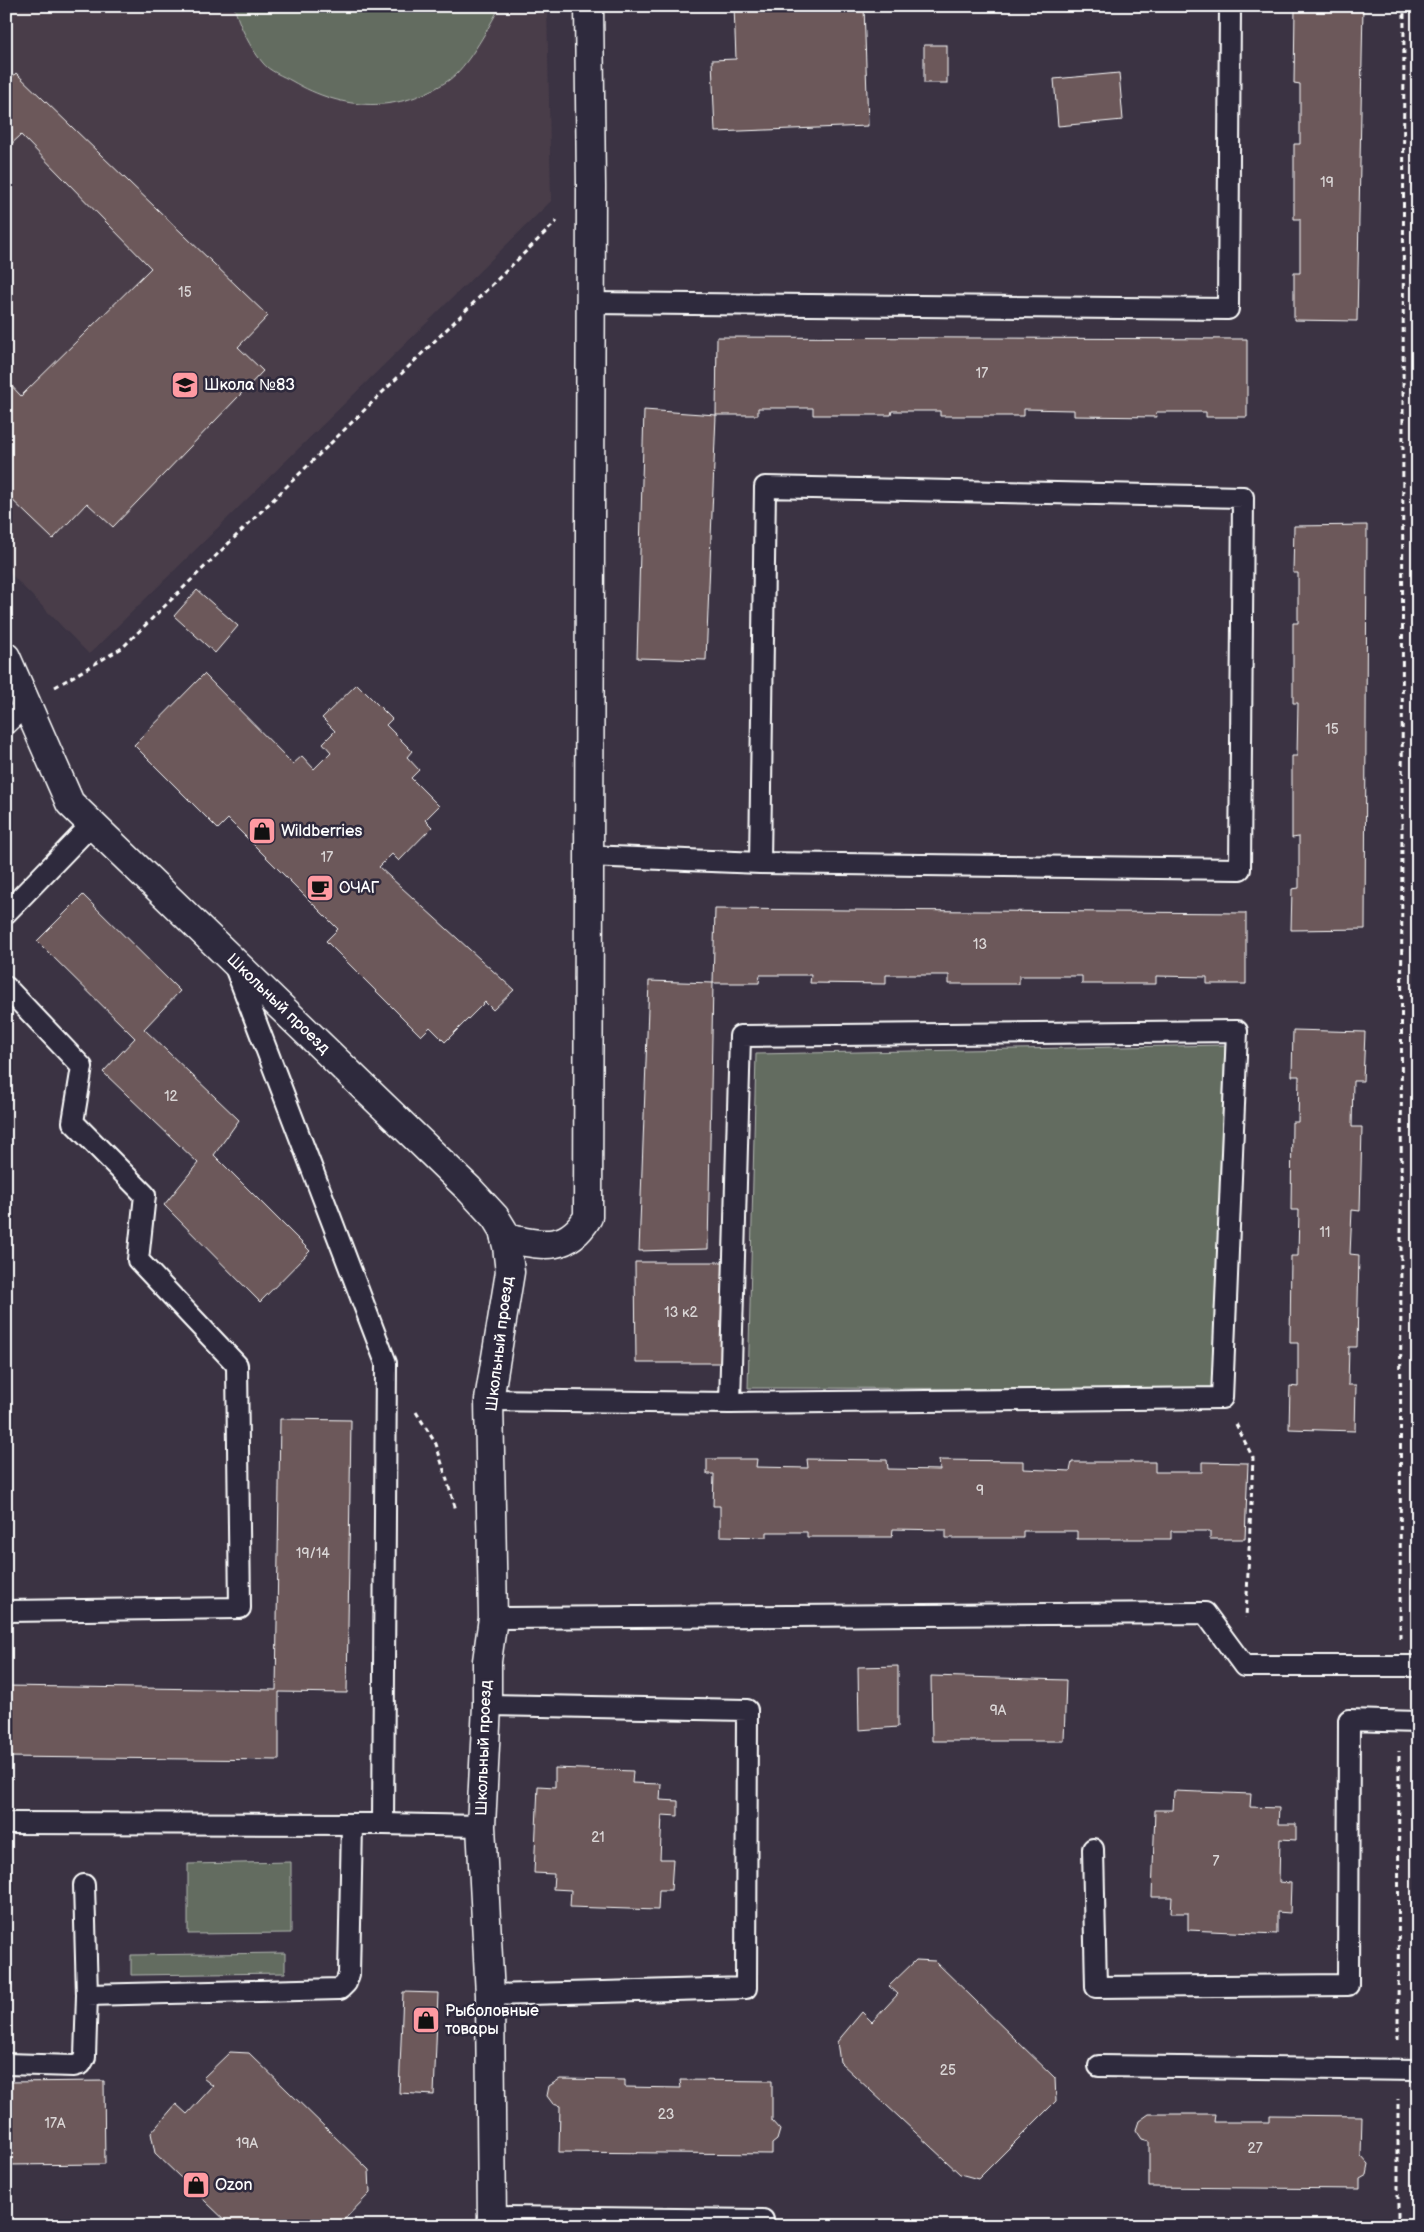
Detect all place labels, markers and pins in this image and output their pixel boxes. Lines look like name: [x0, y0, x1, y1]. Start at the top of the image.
school or university icon: Школа №83: [170, 370, 200, 400]
place label: Школа №83: [204, 376, 295, 395]
shop icon: Wildberries: [247, 816, 277, 846]
place label: Wildberries: [281, 822, 362, 841]
cafe icon: ОЧАГ: [305, 873, 335, 903]
place label: ОЧАГ: [339, 879, 380, 898]
place label: Рыболовные товары: [445, 2002, 539, 2039]
shop icon: Рыболовные товары: [411, 2005, 441, 2035]
shop icon: Ozon: [181, 2170, 211, 2200]
place label: Ozon: [215, 2176, 253, 2195]

